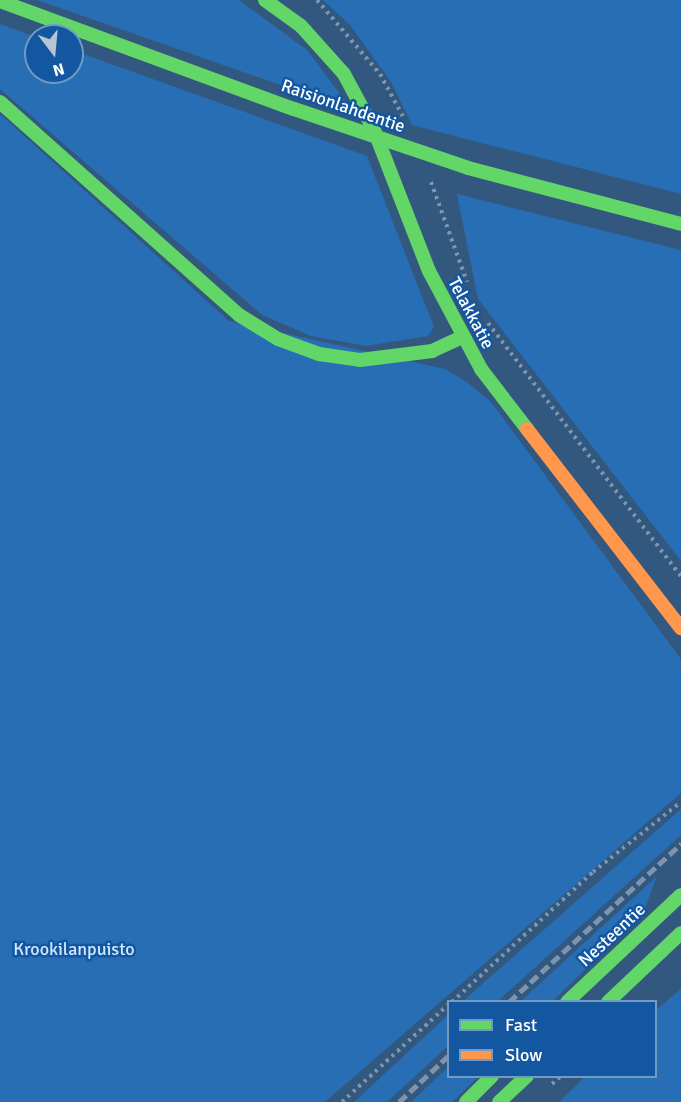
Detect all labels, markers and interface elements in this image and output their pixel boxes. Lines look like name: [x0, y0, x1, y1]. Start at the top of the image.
north arrow: [24, 24, 84, 84]
text: N: [50, 58, 67, 81]
street label: Raisionlahdentie: [278, 75, 408, 137]
street label: Telakkatie: [443, 273, 499, 353]
street label: Nesteentie: [574, 899, 650, 971]
park label: Krookilanpuisto: [13, 938, 135, 960]
legend: [447, 1000, 657, 1078]
text: Fast: [505, 1014, 537, 1036]
text: Slow: [505, 1044, 542, 1066]

